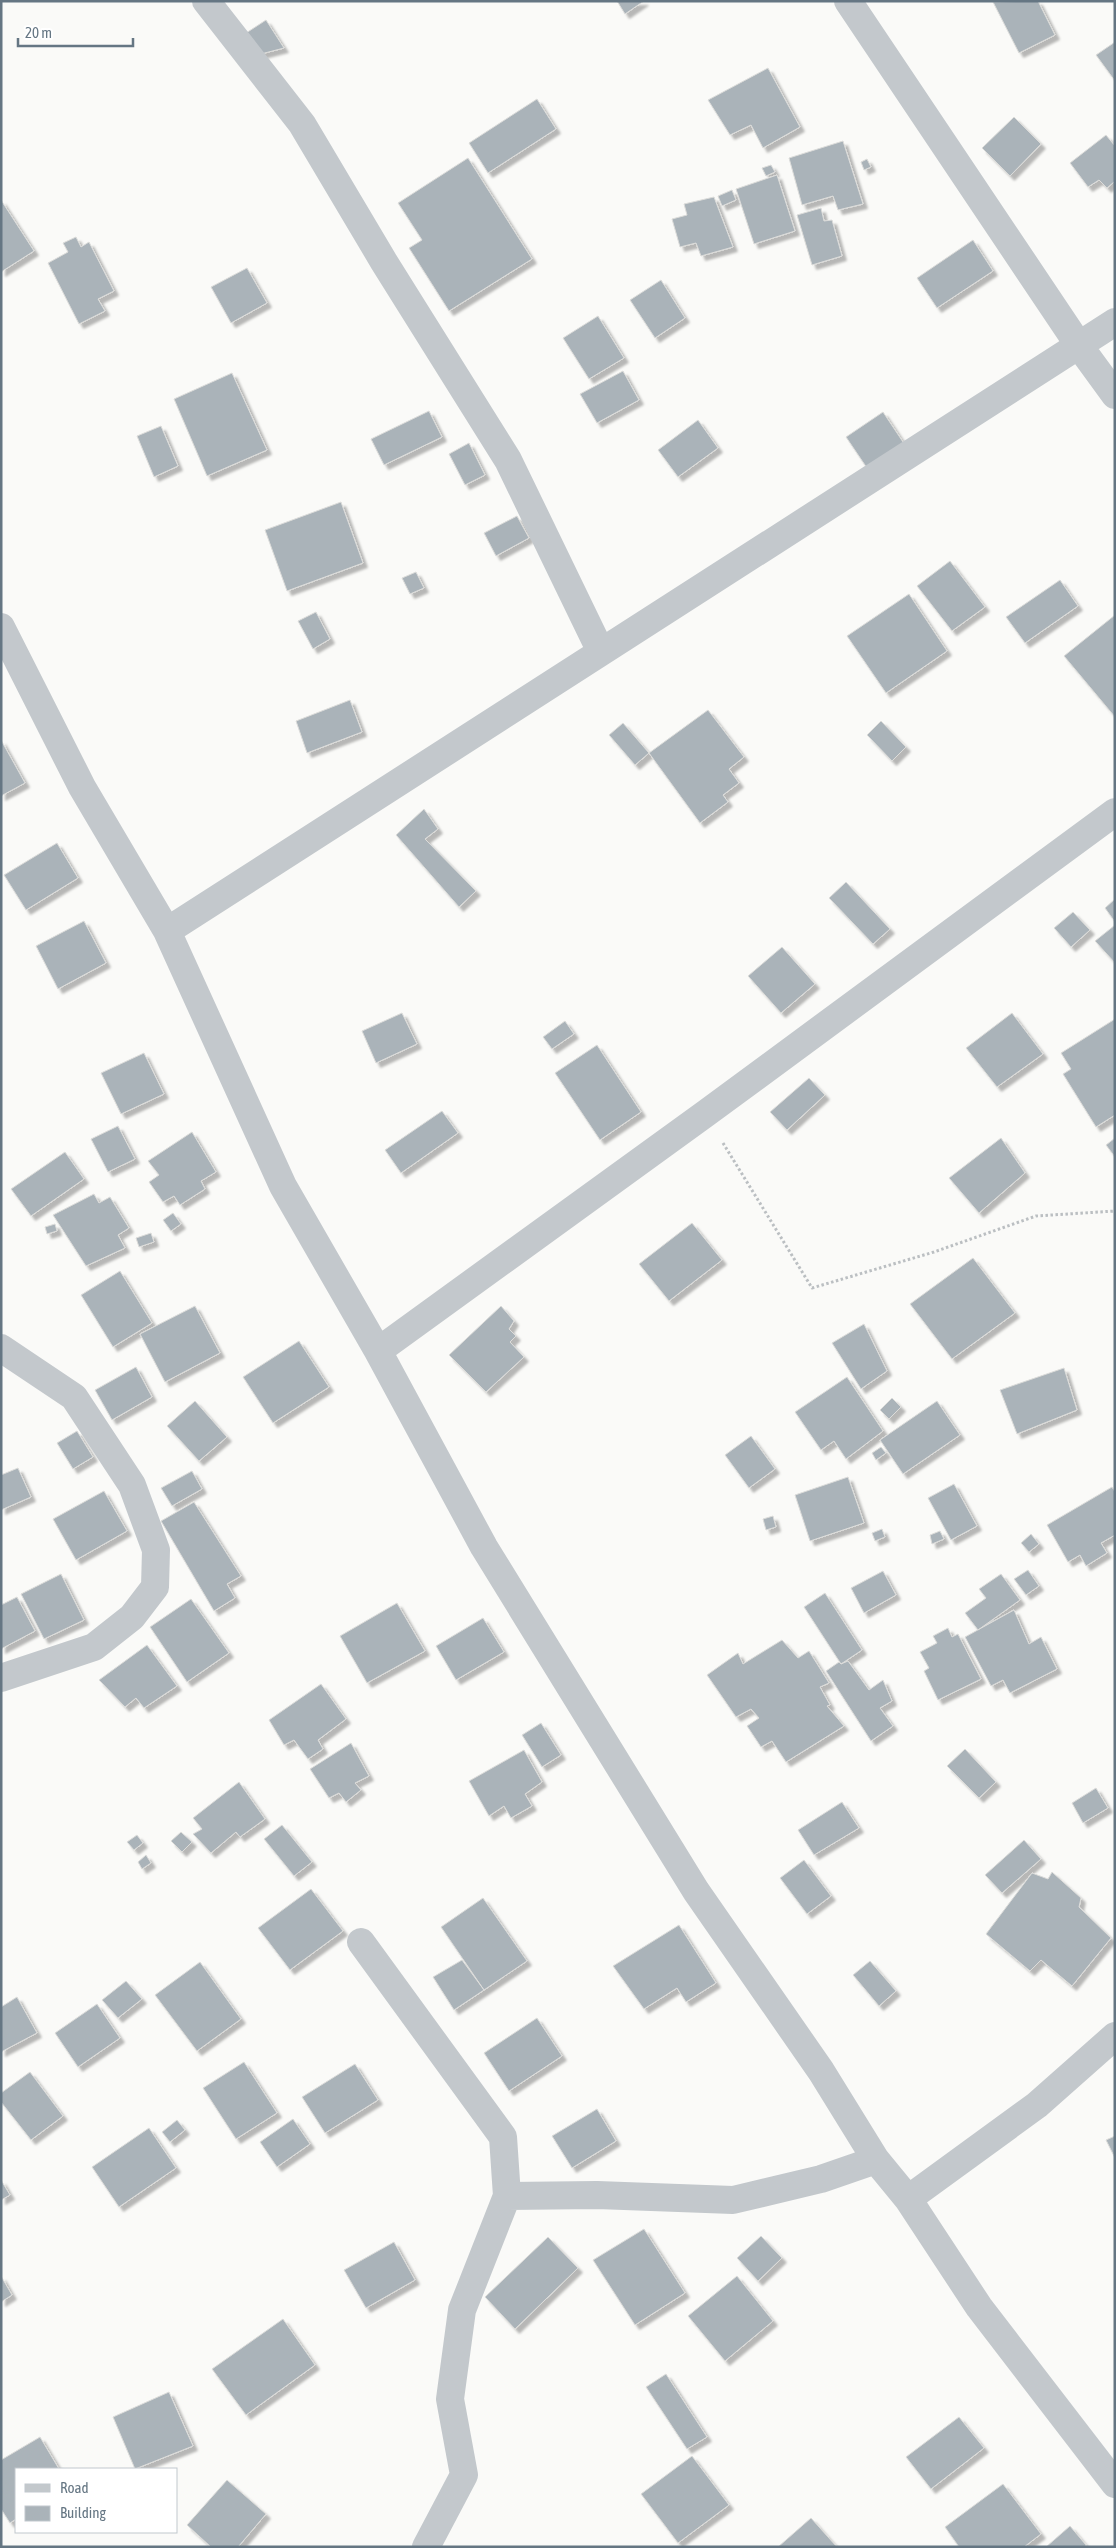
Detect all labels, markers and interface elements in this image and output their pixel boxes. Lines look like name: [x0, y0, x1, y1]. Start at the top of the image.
scale bar: [18, 15, 132, 47]
text: 20 m: [25, 24, 52, 41]
legend: [15, 2468, 178, 2533]
text: Road: [60, 2479, 89, 2496]
text: Building: [60, 2504, 106, 2521]

